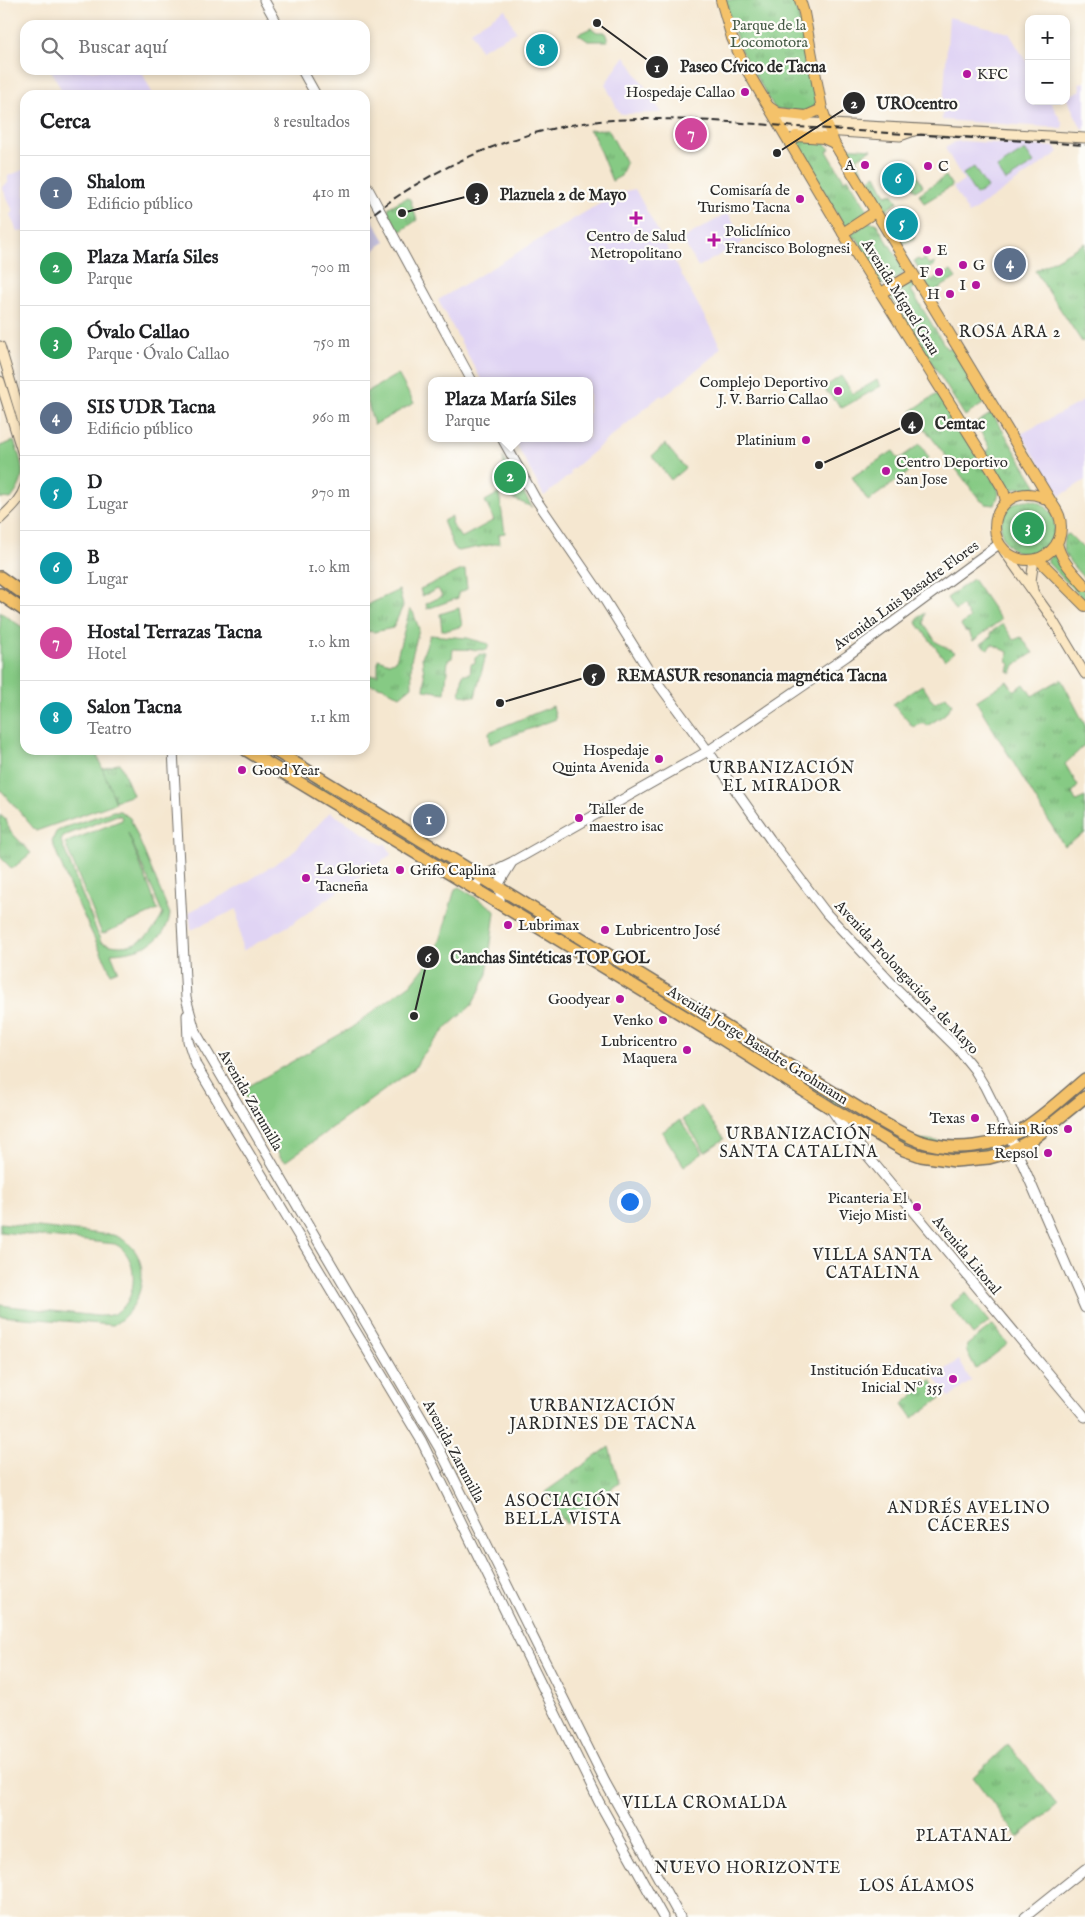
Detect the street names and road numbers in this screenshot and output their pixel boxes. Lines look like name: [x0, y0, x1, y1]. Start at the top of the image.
street label: Avenida Miguel Grau: [857, 235, 944, 359]
street label: Avenida Luis Basadre Flores: [829, 536, 983, 655]
street label: Avenida Prolongación 2 de Mayo: [830, 896, 983, 1058]
street label: Avenida Jorge Basadre Grohmann: [663, 981, 852, 1109]
street label: Avenida Zarumilla: [213, 1045, 287, 1155]
street label: Avenida Litoral: [928, 1211, 1006, 1299]
street label: Avenida Zarumilla: [418, 1396, 489, 1506]

